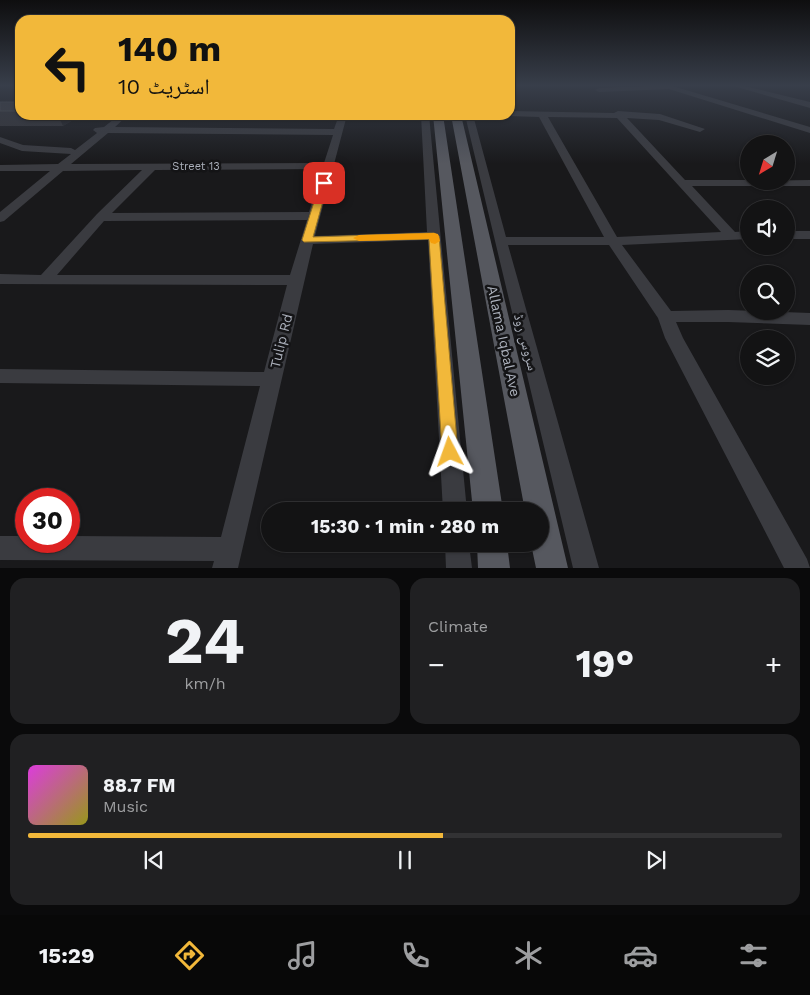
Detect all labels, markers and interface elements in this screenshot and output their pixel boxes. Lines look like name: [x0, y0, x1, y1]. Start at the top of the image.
text: 140 m: [118, 28, 221, 70]
icon: left: [35, 35, 100, 100]
text: اسٹریٹ 10: [118, 74, 210, 99]
north arrow: [740, 135, 795, 190]
map controls: [740, 135, 795, 385]
street label: Street 13: [172, 160, 220, 173]
pin: [303, 162, 345, 204]
icon: arrive: [310, 169, 338, 197]
button: sound: [740, 200, 795, 255]
button: search: [740, 265, 795, 320]
street label: Allama Iqbal Ave: [484, 284, 524, 398]
street label: Tulip Rd: [267, 312, 295, 370]
street label: سروس روڈ: [510, 312, 541, 372]
button: layers: [740, 330, 795, 385]
position arrow: [423, 425, 475, 477]
speed limit sign: 30: [15, 488, 80, 553]
text: 15:30 · 1 min · 280 m: [311, 515, 499, 538]
text: 24: [165, 603, 245, 679]
text: Climate: [428, 617, 488, 636]
text: 19°: [576, 642, 634, 686]
text: −: [428, 648, 445, 681]
text: +: [765, 648, 782, 681]
text: km/h: [184, 674, 226, 693]
text: 88.7 FM: [103, 774, 176, 797]
text: Music: [103, 797, 148, 816]
icon: previous: [140, 846, 168, 874]
icon: pause: [391, 846, 419, 874]
icon: next: [642, 846, 670, 874]
icon: directions: [172, 938, 207, 973]
icon: music: [285, 938, 320, 973]
icon: phone: [398, 938, 433, 973]
icon: climate: [511, 938, 546, 973]
icon: car: [623, 938, 658, 973]
icon: filters: [736, 938, 771, 973]
text: 15:29: [39, 943, 95, 968]

